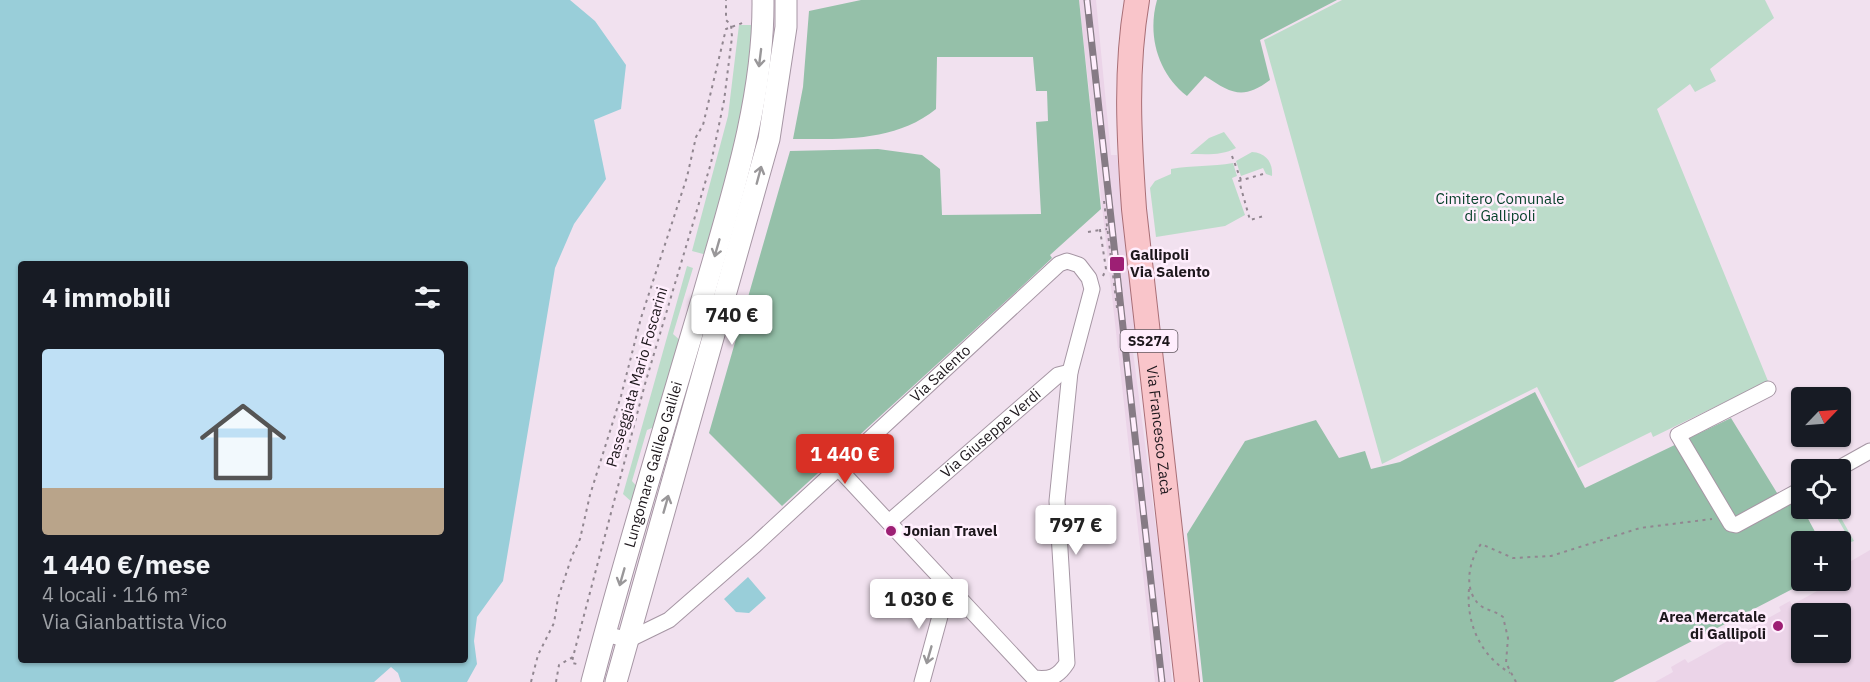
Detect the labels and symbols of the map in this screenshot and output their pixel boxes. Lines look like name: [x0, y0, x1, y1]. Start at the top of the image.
one-way arrow: [754, 48, 765, 68]
one-way arrow: [754, 166, 766, 185]
park label: Cimitero Comunale di Gallipoli: [1436, 189, 1564, 225]
one-way arrow: [711, 238, 722, 257]
place label: Gallipoli Via Salento: [1130, 245, 1210, 281]
marker: Gallipoli Via Salento: [1108, 255, 1126, 273]
street label: Passeggiata Mario Foscarini: [602, 285, 671, 469]
pin: 740 €: [690, 295, 774, 346]
road number: SS274: [1120, 330, 1178, 352]
street label: Via Salento: [906, 341, 974, 406]
street label: Via Francesco Zacà: [1143, 365, 1176, 495]
street label: Lungomare Galileo Galilei: [620, 379, 686, 550]
street label: Via Giuseppe Verdi: [936, 384, 1045, 482]
north arrow: [1791, 387, 1851, 447]
pin: 1 440 €: [790, 434, 900, 485]
one-way arrow: [660, 495, 672, 514]
pin: 797 €: [1034, 505, 1118, 556]
place label: Jonian Travel: [903, 521, 998, 540]
marker: Jonian Travel: [884, 524, 898, 538]
one-way arrow: [616, 567, 627, 586]
pin: 1 030 €: [864, 579, 974, 630]
place label: Area Mercatale di Gallipoli: [1659, 607, 1766, 643]
marker: Area Mercatale di Gallipoli: [1771, 619, 1785, 633]
one-way arrow: [923, 645, 934, 664]

